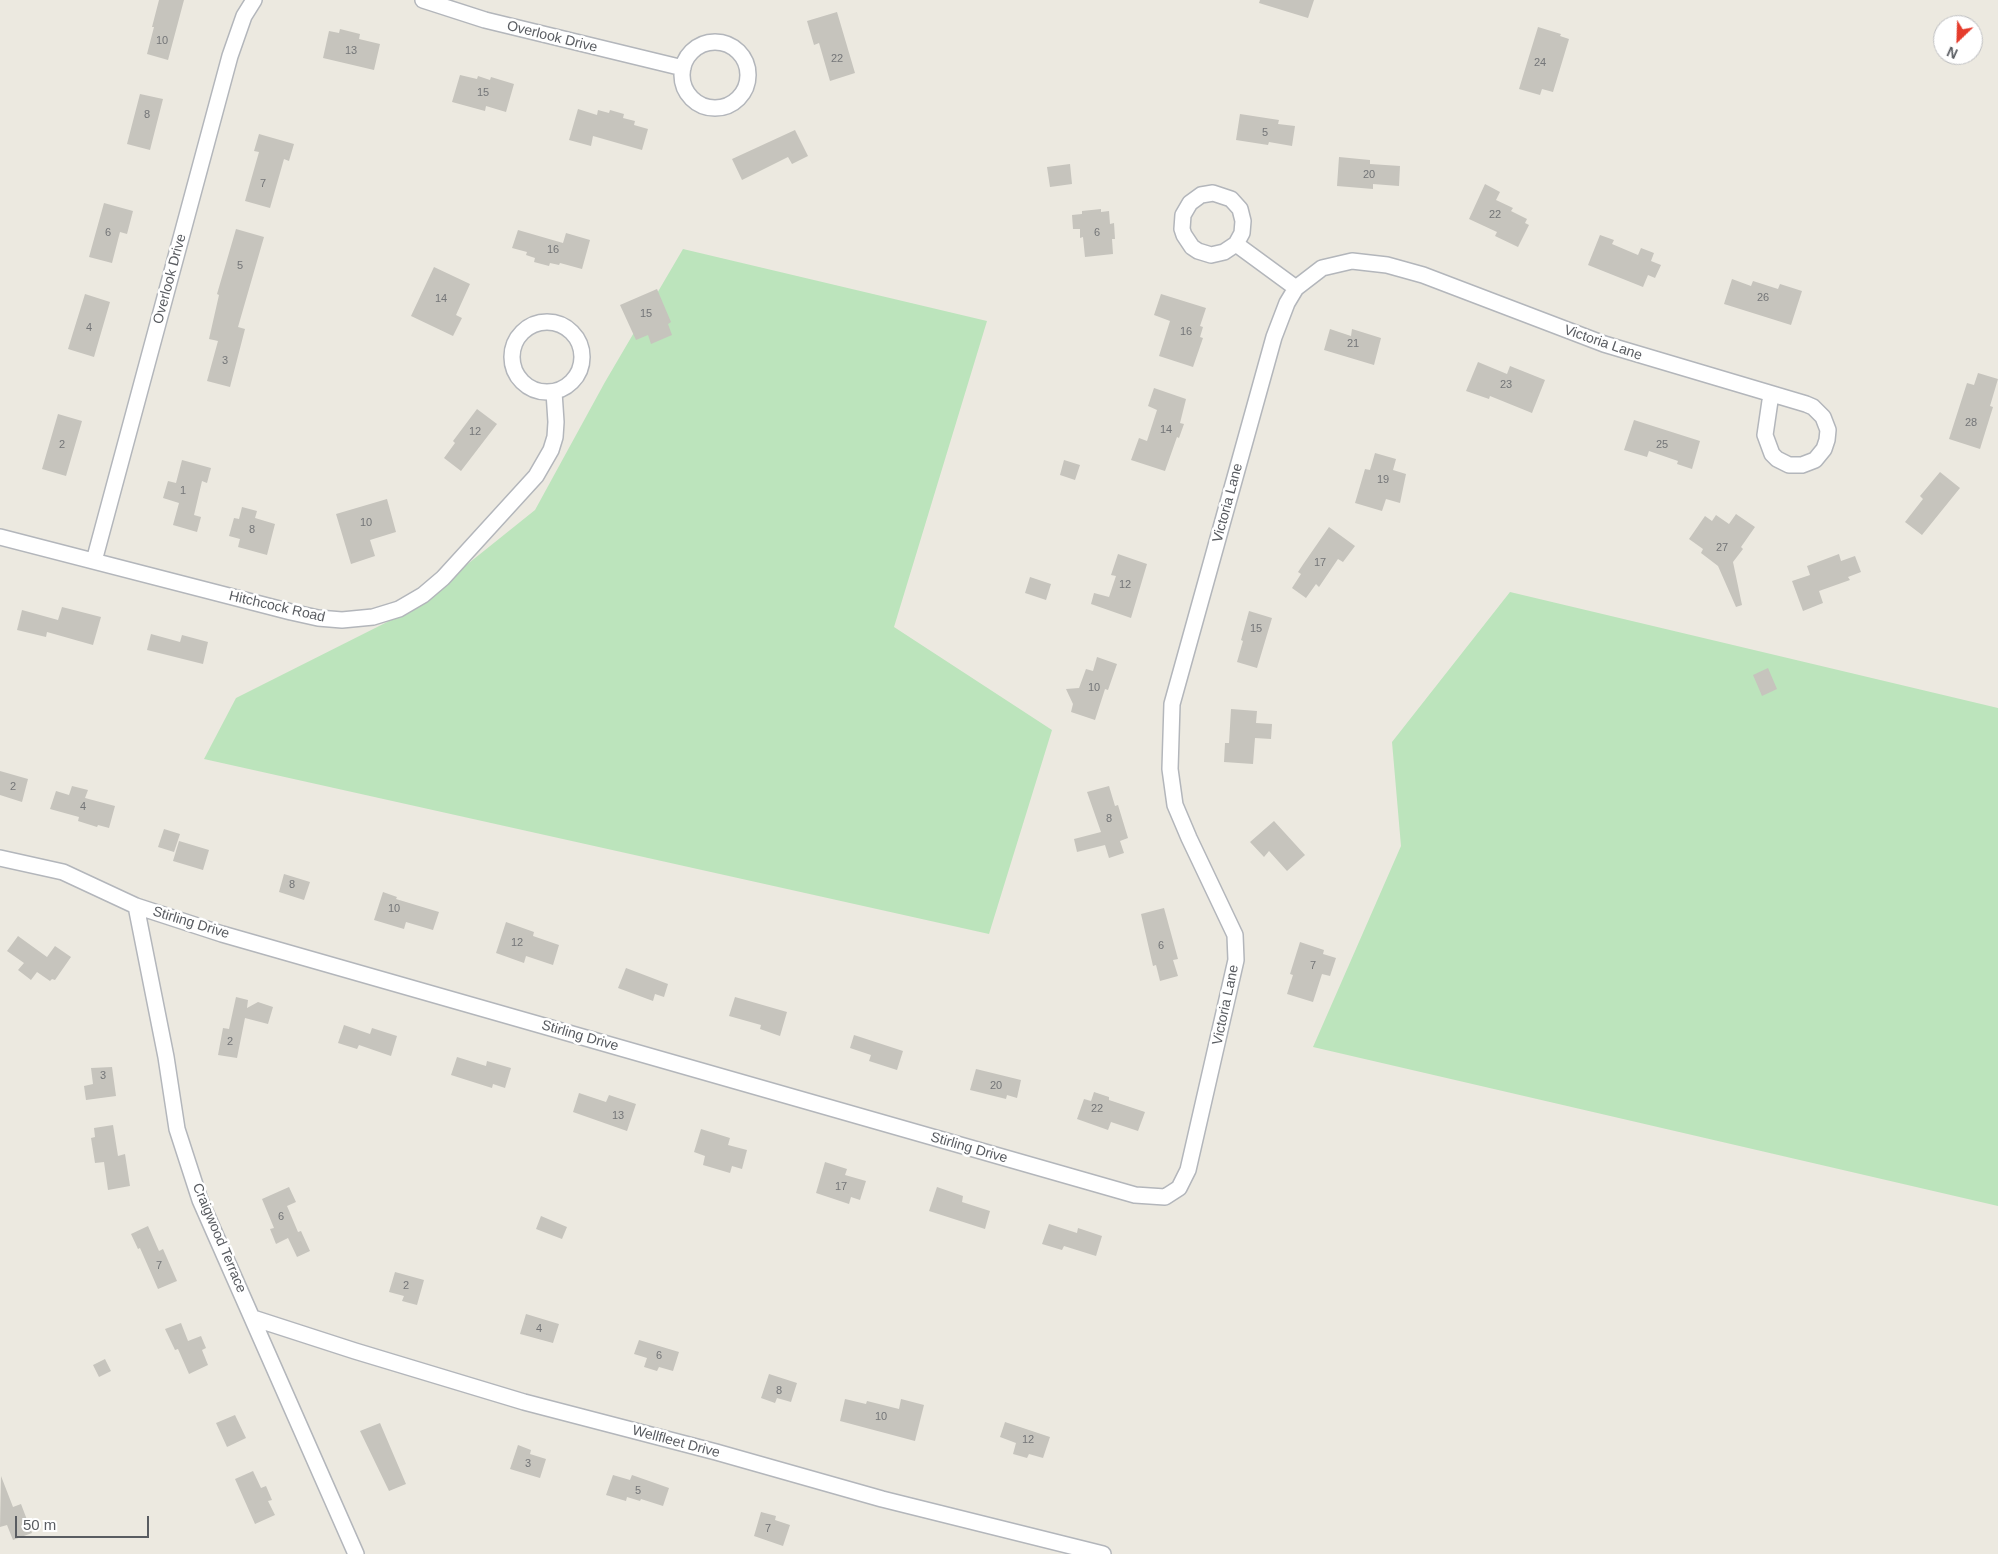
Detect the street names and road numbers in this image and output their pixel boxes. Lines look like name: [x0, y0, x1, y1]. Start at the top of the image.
street label: Overlook Drive: [505, 18, 599, 56]
street label: Overlook Drive: [150, 232, 190, 326]
street label: Victoria Lane: [1562, 322, 1644, 364]
street label: Victoria Lane: [1209, 461, 1247, 545]
street label: Hitchcock Road: [227, 588, 327, 626]
street label: Stirling Drive: [151, 903, 231, 943]
street label: Victoria Lane: [1209, 963, 1243, 1047]
street label: Stirling Drive: [540, 1017, 620, 1055]
street label: Stirling Drive: [929, 1129, 1009, 1167]
street label: Craigwood Terrace: [188, 1181, 250, 1295]
street label: Wellfleet Drive: [630, 1422, 722, 1462]

